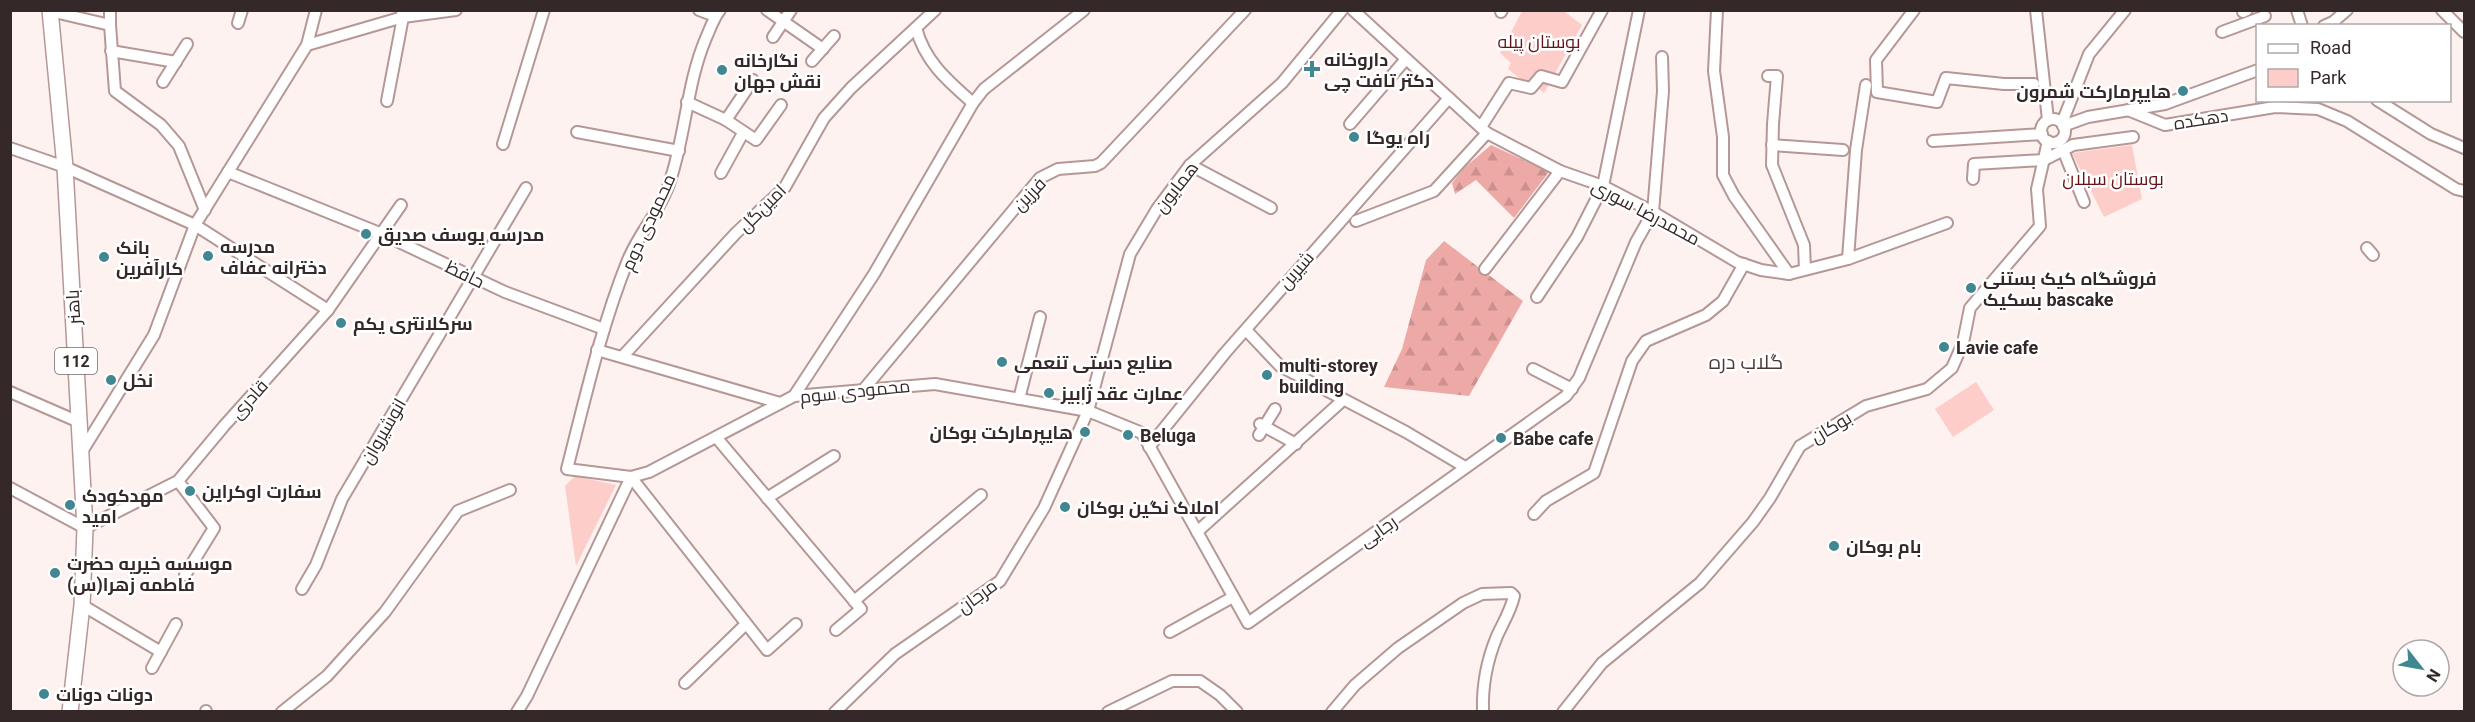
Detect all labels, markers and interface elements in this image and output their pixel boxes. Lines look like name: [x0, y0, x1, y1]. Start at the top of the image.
legend: [2256, 24, 2451, 102]
park label: بوستان پیله: [1497, 31, 1581, 54]
text: Road: [2310, 37, 2351, 58]
place label: داروخانه دکتر تافت چی: [1324, 49, 1434, 93]
place label: نگارخانه نقش جهان: [734, 50, 821, 93]
marker: داروخانه دکتر تافت چی: [1305, 62, 1319, 76]
marker: نگارخانه نقش جهان: [715, 63, 729, 77]
text: Park: [2310, 67, 2347, 88]
place label: هایپرمارکت شمرون: [2016, 81, 2171, 104]
marker: هایپرمارکت شمرون: [2176, 84, 2190, 98]
street label: دهکده: [2172, 104, 2230, 134]
place label: راه یوگا: [1366, 127, 1430, 149]
marker: راه یوگا: [1347, 130, 1361, 144]
street label: همایون: [1150, 157, 1203, 217]
park label: بوستان سبلان: [2062, 168, 2164, 190]
street label: محمودی دوم: [617, 170, 681, 274]
street label: فرزین: [1008, 173, 1051, 216]
street label: محمدرضا سوری: [1588, 175, 1704, 250]
street label: امین‌گل: [734, 180, 791, 237]
place label: مدرسه یوسف صدیق: [378, 224, 544, 246]
marker: مدرسه یوسف صدیق: [359, 227, 373, 241]
place label: مدرسه دخترانه عفاف: [220, 236, 327, 279]
place label: بانک کارآفرین: [116, 237, 183, 280]
street label: شیرین: [1274, 247, 1319, 294]
marker: مدرسه دخترانه عفاف: [201, 249, 215, 263]
marker: بانک کارآفرین: [97, 250, 111, 264]
street label: حافظ: [442, 256, 488, 292]
place label: فروشگاه کیک بستنی بسکیک bascake: [1983, 268, 2156, 310]
marker: فروشگاه کیک بستنی بسکیک bascake: [1964, 281, 1978, 295]
street label: باهنر: [62, 289, 85, 326]
place label: سرکلانتری یکم: [353, 313, 473, 336]
marker: سرکلانتری یکم: [334, 316, 348, 330]
place label: Lavie cafe: [1956, 337, 2039, 358]
marker: Lavie cafe: [1937, 340, 1951, 354]
road number: 112: [55, 348, 97, 374]
district label: گلاب دره: [1709, 350, 1783, 374]
place label: صنایع دستی تنعمی: [1014, 352, 1173, 375]
marker: صنایع دستی تنعمی: [995, 355, 1009, 369]
place label: multi-storey building: [1279, 355, 1379, 397]
marker: multi-storey building: [1260, 368, 1274, 382]
place label: نخل: [123, 370, 153, 392]
marker: نخل: [104, 373, 118, 387]
street label: قادری: [226, 375, 273, 424]
street label: محمودی سوم: [799, 375, 911, 409]
place label: عمارت عقد ژابیز: [1060, 383, 1183, 405]
marker: عمارت عقد ژابیز: [1042, 386, 1056, 400]
street label: انوشیروان: [356, 394, 411, 468]
street label: بوکان: [1807, 407, 1856, 448]
place label: هایپرمارکت بوکان: [930, 422, 1073, 445]
marker: هایپرمارکت بوکان: [1078, 425, 1092, 439]
place label: Beluga: [1140, 425, 1196, 446]
marker: Beluga: [1121, 428, 1135, 442]
place label: Babe cafe: [1513, 428, 1594, 449]
marker: Babe cafe: [1494, 431, 1508, 445]
place label: سفارت اوکراین: [202, 481, 322, 503]
marker: سفارت اوکراین: [183, 484, 197, 498]
place label: مهدکودک امید: [82, 485, 164, 527]
place label: املاک نگین بوکان: [1077, 497, 1219, 519]
marker: مهدکودک امید: [63, 498, 77, 512]
marker: املاک نگین بوکان: [1058, 500, 1072, 514]
street label: رجایی: [1355, 511, 1401, 552]
place label: بام بوکان: [1846, 536, 1921, 559]
marker: بام بوکان: [1827, 539, 1841, 553]
place label: موسسه خیریه حضرت فاطمه زهرا(س): [67, 553, 233, 596]
marker: موسسه خیریه حضرت فاطمه زهرا(س): [48, 566, 62, 580]
street label: مرجان: [953, 575, 1002, 618]
north arrow: [2391, 638, 2451, 698]
text: N: [2422, 666, 2444, 685]
place label: دونات دونات: [56, 684, 153, 706]
marker: دونات دونات: [37, 687, 51, 701]

